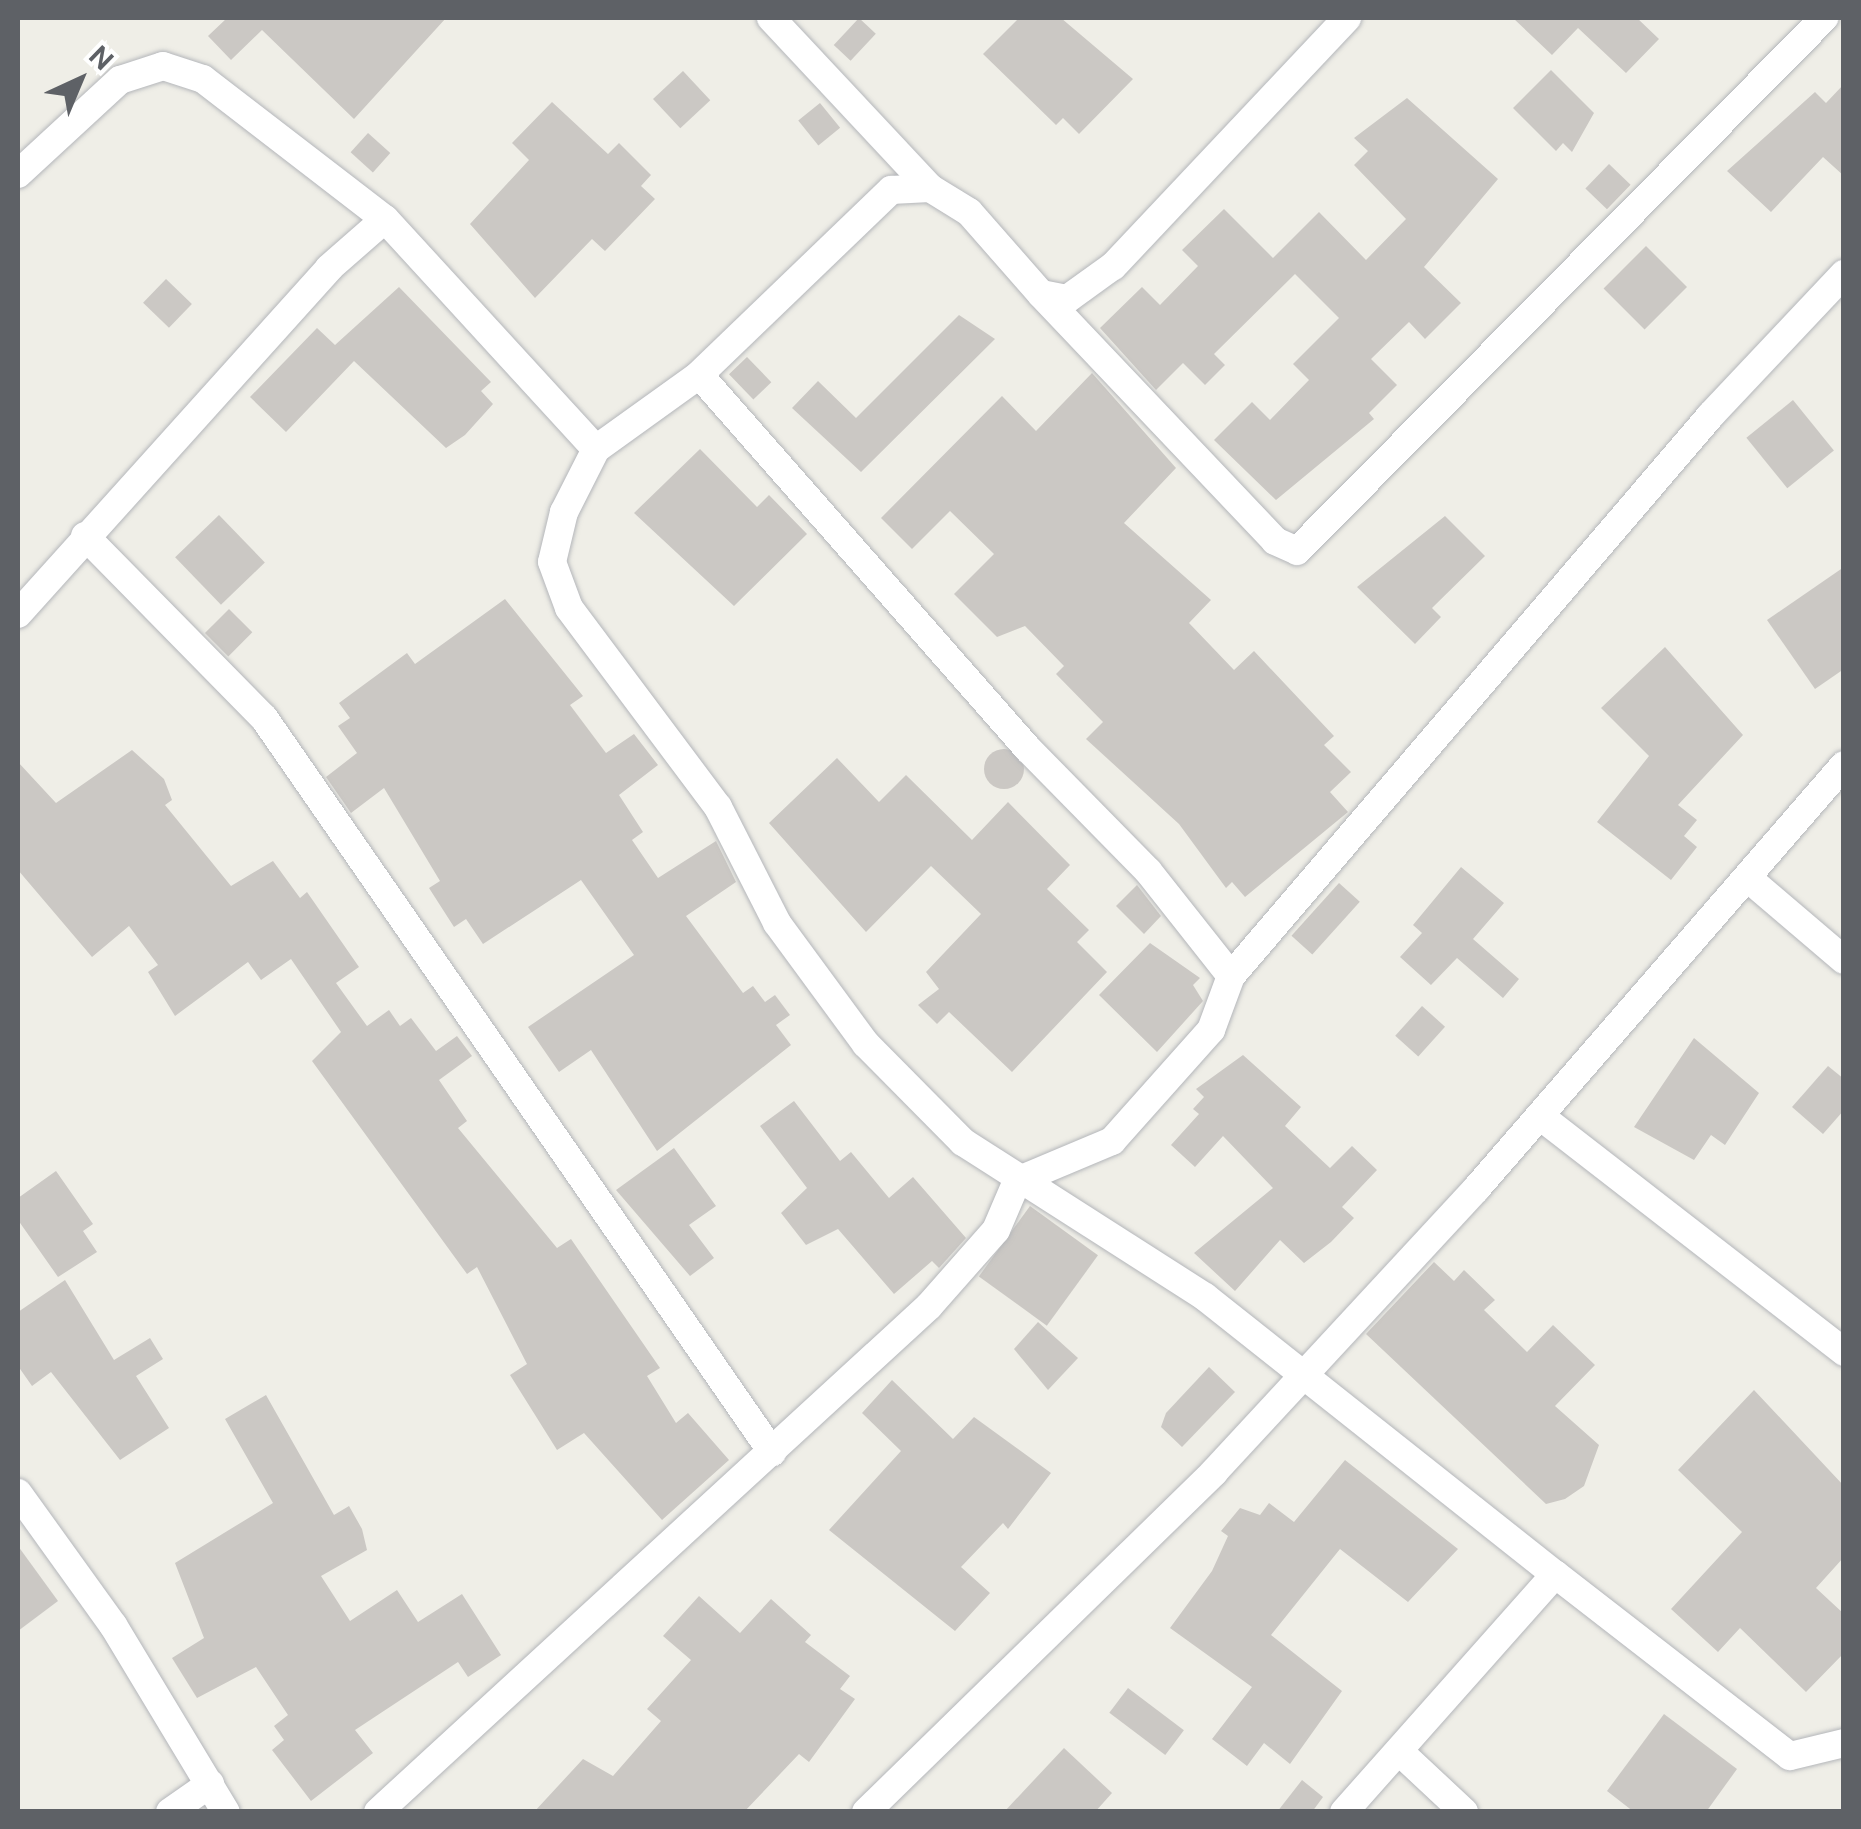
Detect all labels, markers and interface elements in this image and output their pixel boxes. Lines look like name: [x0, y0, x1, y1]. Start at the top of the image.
north arrow: [30, 30, 130, 130]
text: N: [81, 38, 121, 78]

